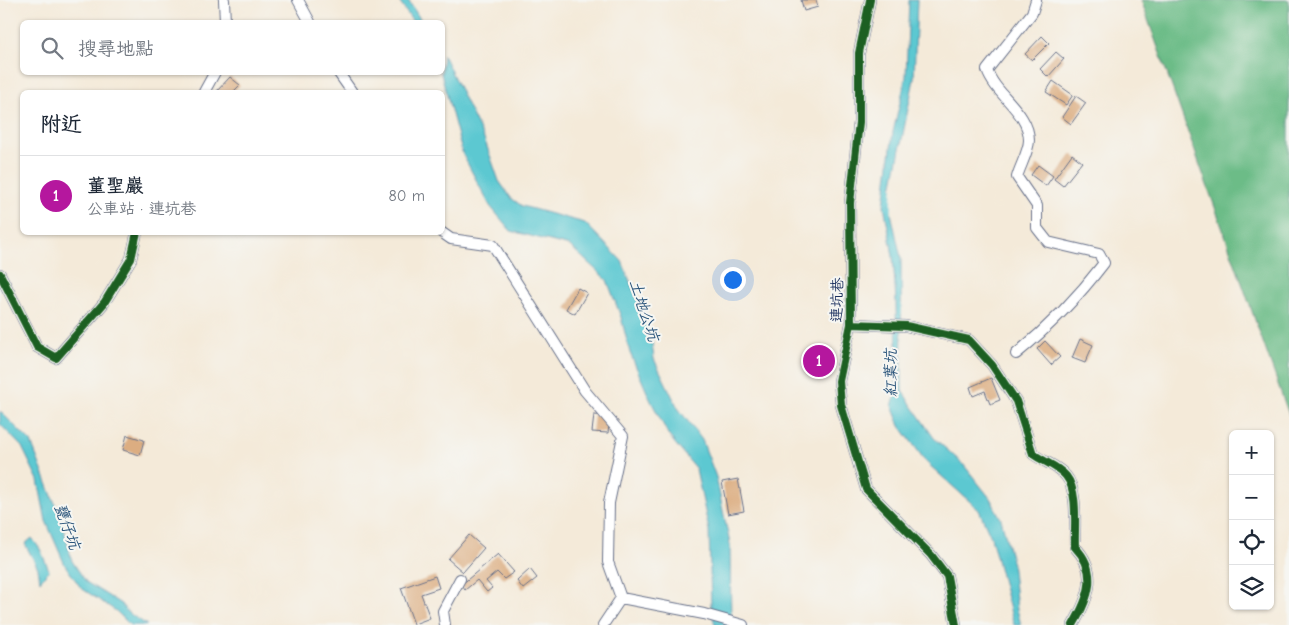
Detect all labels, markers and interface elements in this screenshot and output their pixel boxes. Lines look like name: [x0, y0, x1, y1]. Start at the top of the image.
search box: [20, 20, 445, 75]
icon: search: [38, 34, 66, 62]
text: 搜尋地點: [78, 38, 154, 60]
text: 附近: [40, 112, 82, 136]
text: 董聖巖: [87, 175, 144, 197]
text: 1: [53, 187, 59, 205]
text: 80 m: [388, 187, 425, 205]
text: 公車站 · 連坑巷: [87, 200, 197, 218]
your location: [720, 267, 746, 293]
water label: 土地公坑: [626, 277, 663, 345]
street label: 連坑巷: [828, 277, 846, 323]
pin: 1: [803, 342, 835, 380]
water label: 紅葉坑: [882, 347, 900, 397]
map controls: [1229, 430, 1274, 610]
button: +: [1229, 430, 1274, 475]
button: −: [1229, 475, 1274, 520]
water label: 甕仔坑: [50, 501, 84, 554]
button: locate: [1229, 520, 1274, 565]
button: layers: [1229, 565, 1274, 610]

